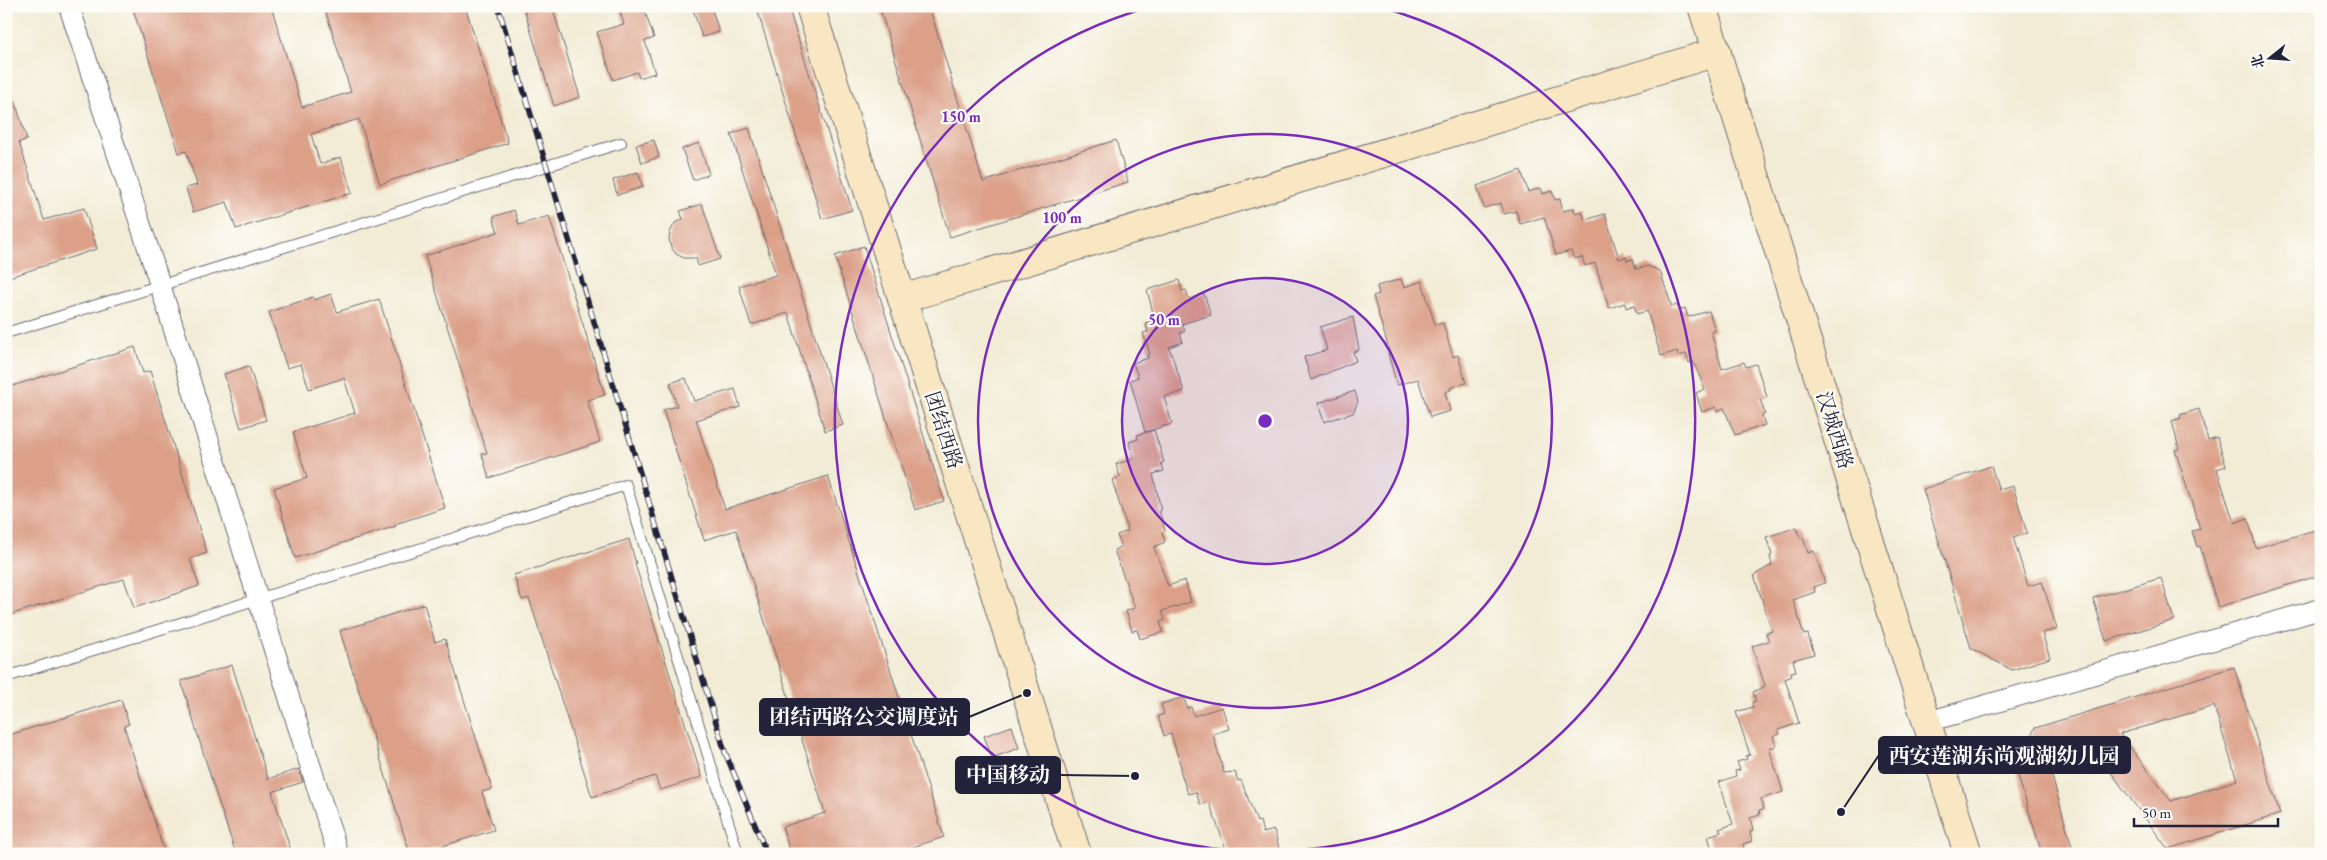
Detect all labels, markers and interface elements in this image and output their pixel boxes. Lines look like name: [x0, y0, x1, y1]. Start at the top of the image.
north arrow: [2244, 32, 2294, 82]
text: 北: [2247, 52, 2268, 71]
text: 150 m: [941, 107, 981, 126]
text: 100 m: [1042, 208, 1082, 227]
text: 50 m: [1148, 310, 1180, 329]
street label: 团结西路: [919, 388, 969, 472]
street label: 汉城西路: [1811, 388, 1859, 472]
centre of rings: [1256, 412, 1274, 430]
callout: 团结西路公交调度站: [760, 699, 969, 735]
text: 团结西路公交调度站: [770, 703, 959, 730]
callout: 西安莲湖东尚观湖幼儿园: [1879, 737, 2130, 773]
text: 西安莲湖东尚观湖幼儿园: [1889, 742, 2120, 769]
callout: 中国移动: [956, 757, 1060, 793]
text: 中国移动: [966, 761, 1050, 788]
scale bar: [2134, 795, 2278, 827]
text: 50 m: [2142, 803, 2171, 822]

